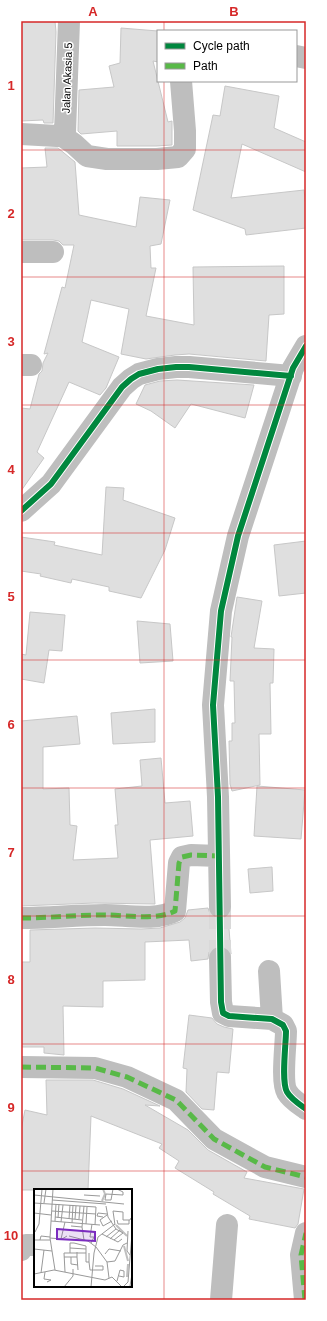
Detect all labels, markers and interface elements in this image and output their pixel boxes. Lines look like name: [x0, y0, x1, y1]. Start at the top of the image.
text: A: [88, 4, 98, 19]
text: B: [229, 4, 239, 19]
legend: [157, 30, 297, 82]
text: Cycle path: [193, 39, 250, 53]
street label: Jalan Akasia 5: [60, 42, 74, 114]
text: Path: [193, 59, 218, 73]
text: 1: [7, 78, 15, 93]
text: 2: [7, 206, 15, 221]
text: 3: [7, 334, 15, 349]
text: 4: [7, 462, 15, 477]
text: 5: [7, 589, 15, 604]
text: 6: [7, 717, 15, 732]
text: 7: [7, 845, 15, 860]
text: 8: [7, 972, 15, 987]
text: 9: [7, 1100, 15, 1115]
inset map: [34, 1189, 132, 1287]
text: 10: [4, 1228, 18, 1243]

